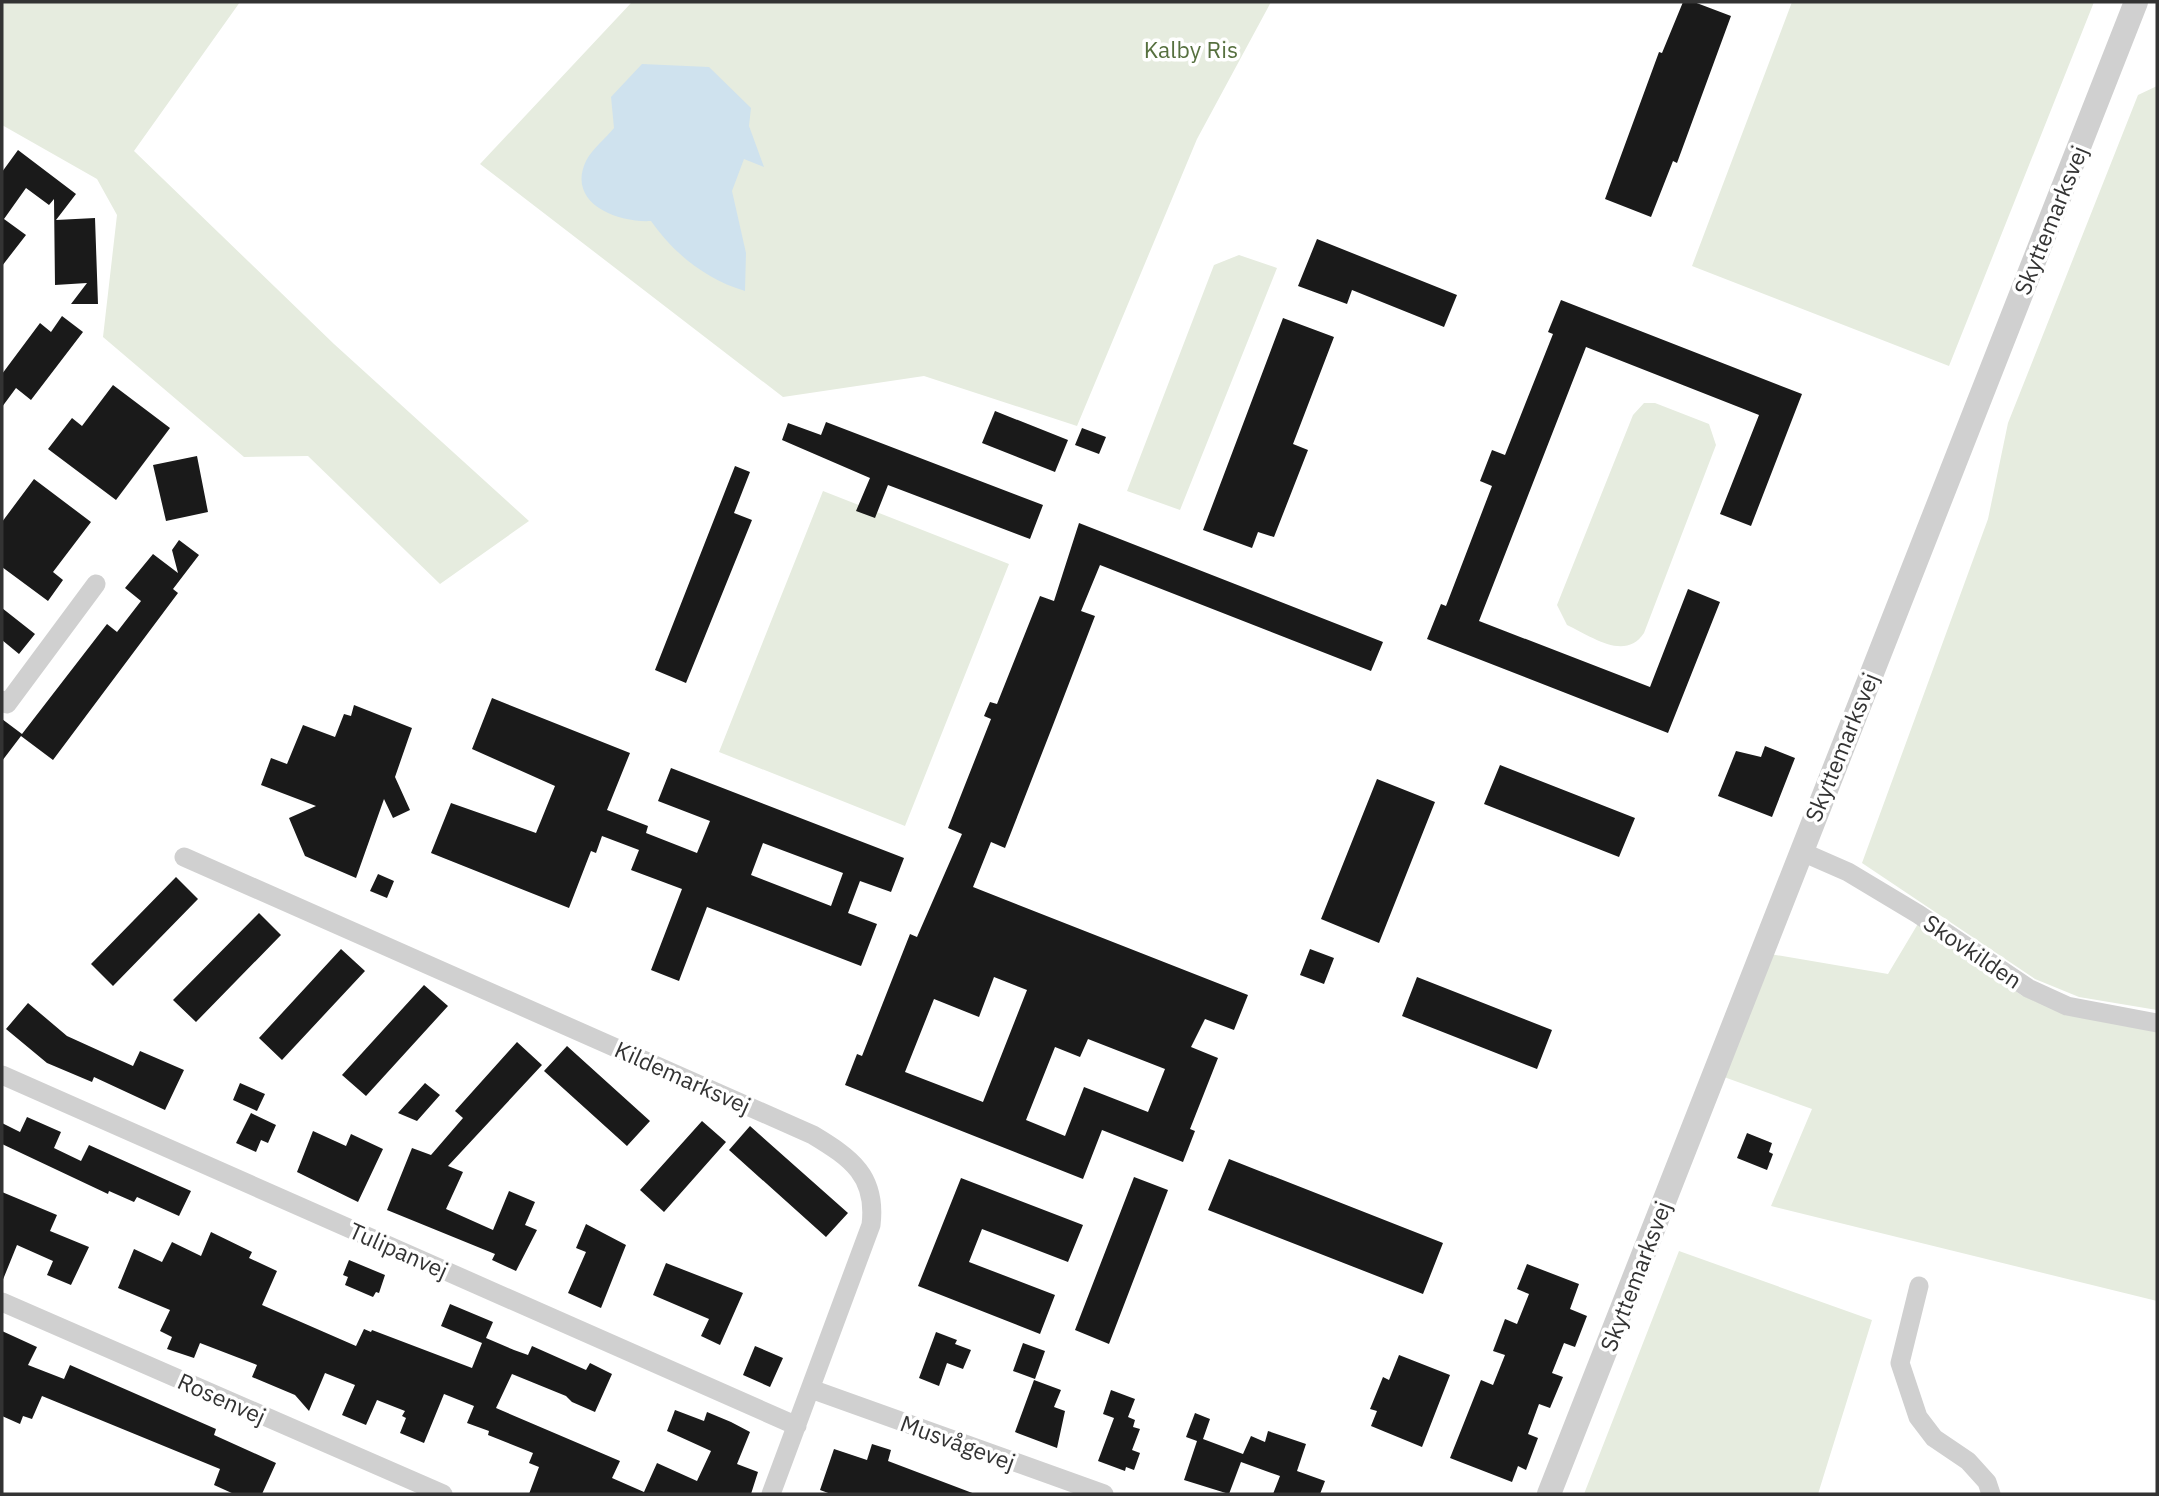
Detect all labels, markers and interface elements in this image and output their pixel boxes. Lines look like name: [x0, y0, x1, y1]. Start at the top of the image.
park label: Kalby Ris: [1144, 34, 1238, 64]
street label: Skyttemarksvej: [2006, 141, 2094, 299]
street label: Skyttemarksvej: [1797, 668, 1885, 826]
street label: Skovkilden: [1918, 907, 2028, 995]
street label: Kildemarksvej: [610, 1034, 756, 1120]
street label: Skyttemarksvej: [1593, 1197, 1677, 1355]
street label: Tulipanvej: [345, 1215, 453, 1285]
street label: Rosenvej: [173, 1365, 271, 1431]
street label: Musvågevej: [896, 1407, 1020, 1477]

